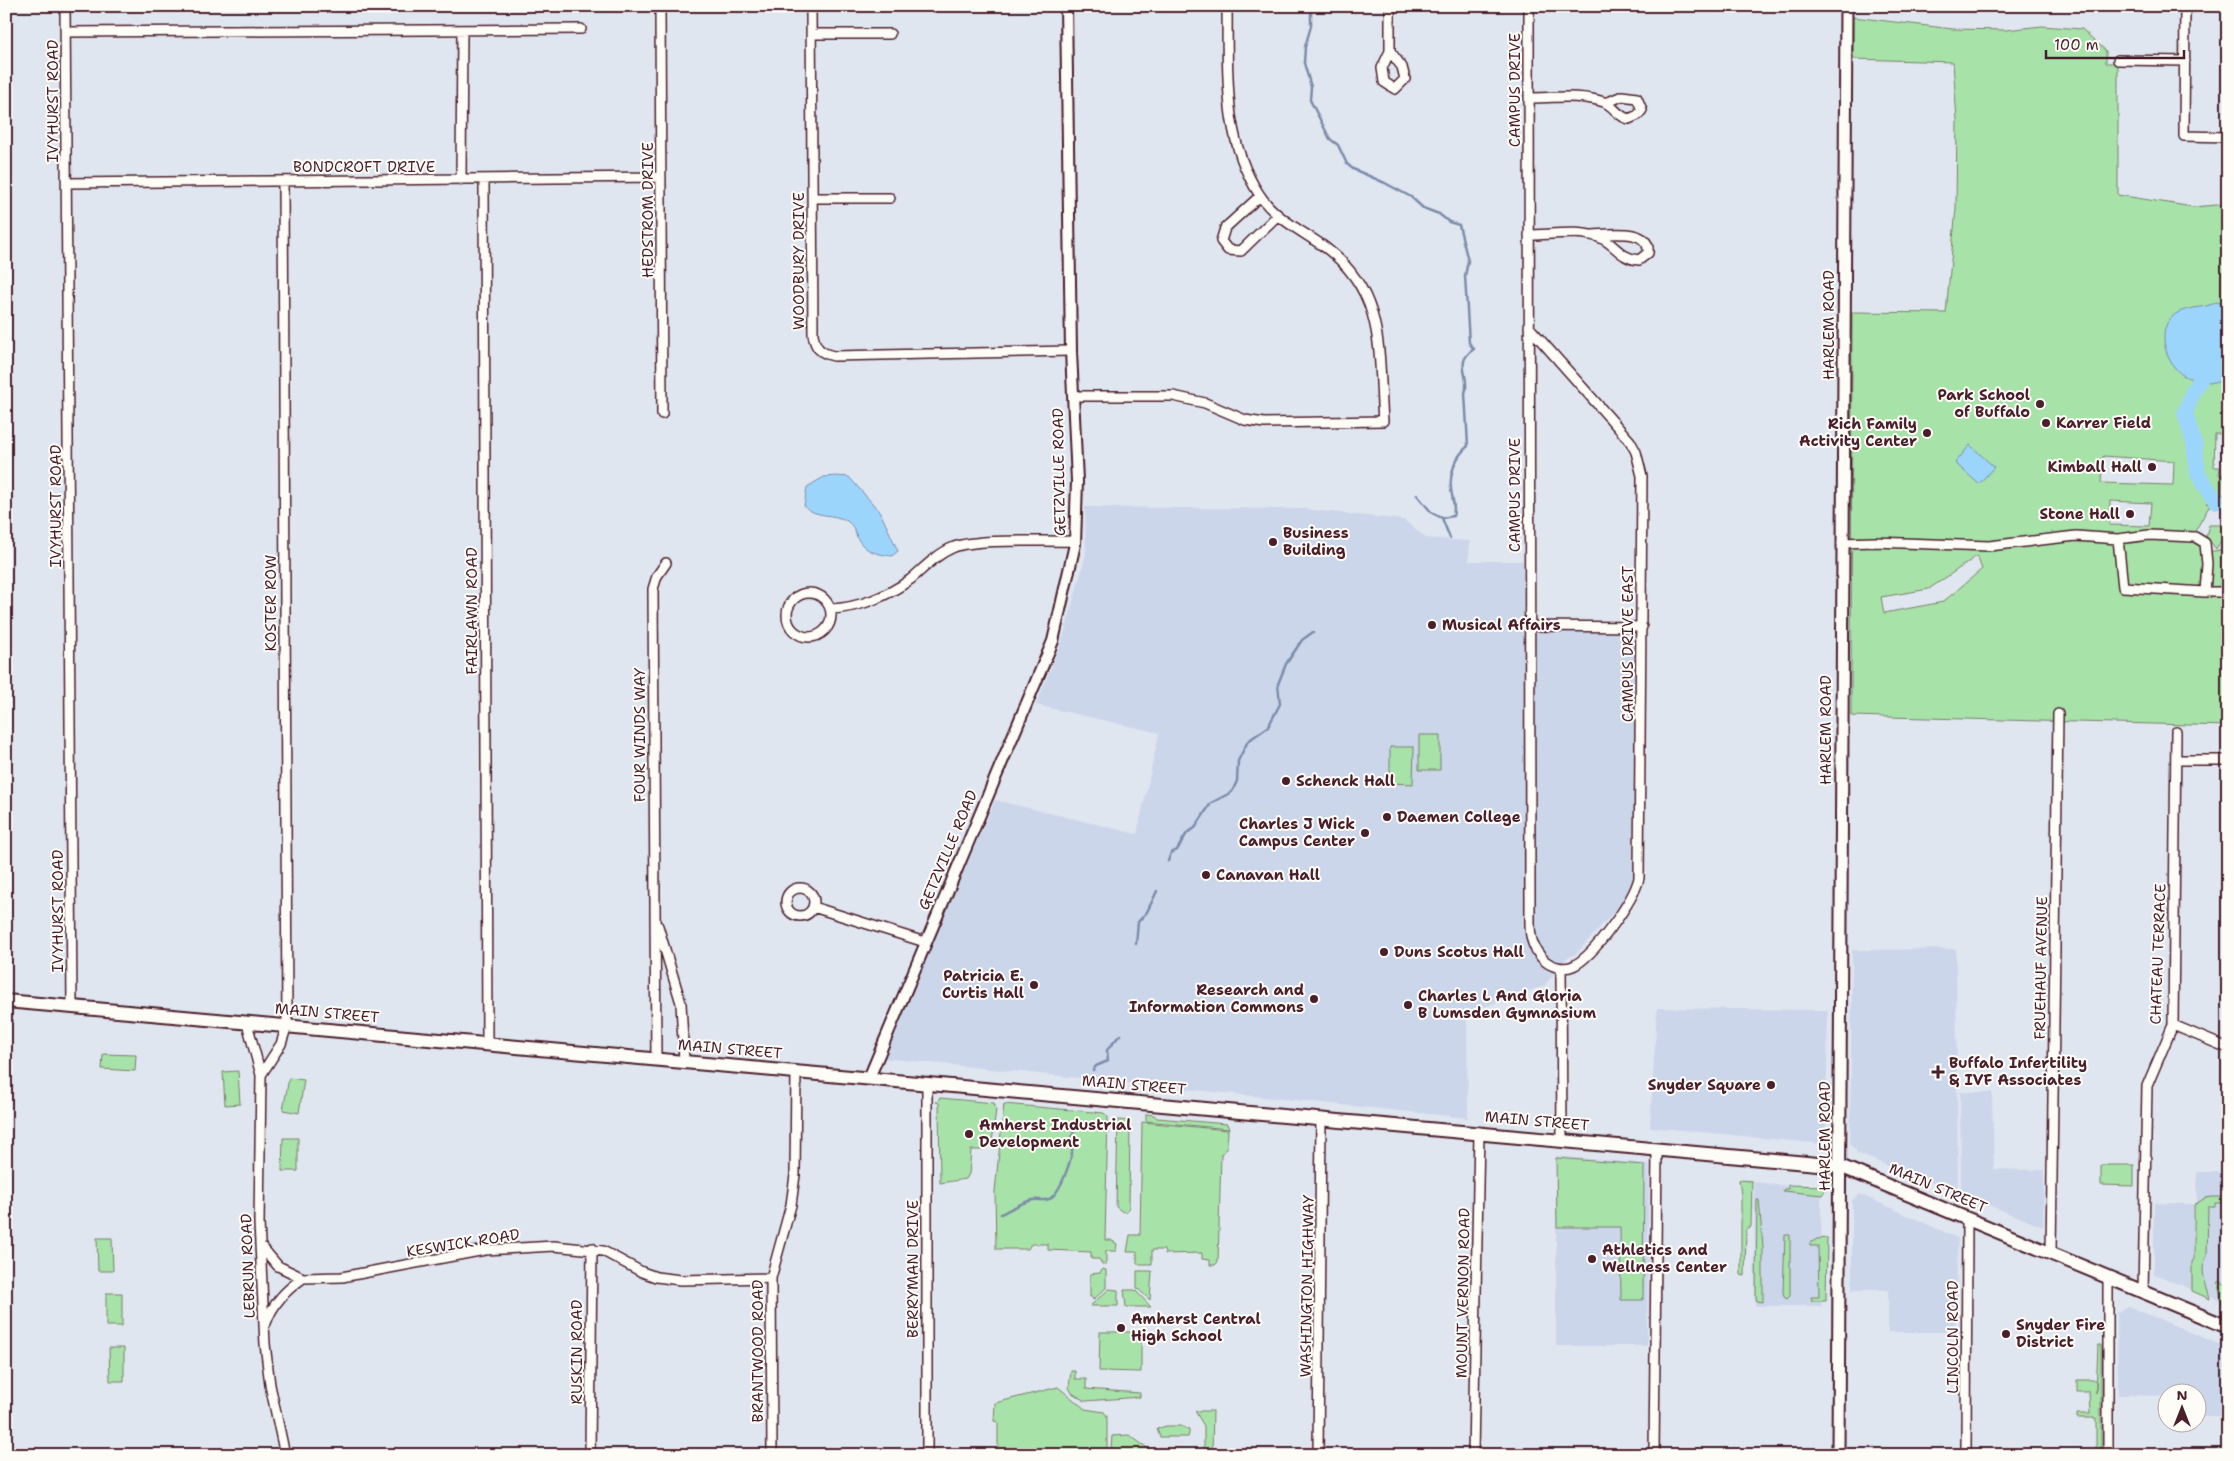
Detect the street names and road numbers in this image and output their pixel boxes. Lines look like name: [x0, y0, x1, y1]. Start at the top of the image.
street label: CAMPUS DRIVE: [1505, 33, 1525, 147]
street label: IVYHURST ROAD: [43, 39, 63, 162]
street label: HEDSTROM DRIVE: [638, 142, 658, 278]
street label: BONDCROFT DRIVE: [293, 157, 435, 177]
street label: WOODBURY DRIVE: [789, 192, 809, 330]
street label: HARLEM ROAD: [1819, 270, 1839, 380]
street label: GETZVILLE ROAD: [1048, 408, 1070, 536]
street label: CAMPUS DRIVE: [1505, 438, 1525, 552]
street label: IVYHURST ROAD: [46, 444, 66, 567]
street label: FAIRLAWN ROAD: [462, 547, 482, 675]
street label: KOSTER ROW: [261, 555, 281, 651]
street label: CAMPUS DRIVE EAST: [1618, 566, 1638, 722]
street label: FOUR WINDS WAY: [630, 668, 650, 802]
street label: HARLEM ROAD: [1816, 675, 1836, 785]
street label: GETZVILLE ROAD: [914, 787, 982, 913]
street label: IVYHURST ROAD: [48, 849, 68, 972]
street label: CHATEAU TERRACE: [2146, 883, 2170, 1025]
street label: FRUEHAUF AVENUE: [2030, 896, 2052, 1040]
street label: MAIN STREET: [274, 998, 380, 1028]
street label: MAIN STREET: [677, 1034, 783, 1064]
street label: MAIN STREET: [1081, 1070, 1187, 1100]
street label: HARLEM ROAD: [1815, 1081, 1835, 1191]
street label: MAIN STREET: [1484, 1106, 1590, 1136]
street label: MAIN STREET: [1886, 1158, 1990, 1218]
street label: WASHINGTON HIGHWAY: [1295, 1194, 1319, 1378]
street label: BERRYMAN DRIVE: [903, 1200, 923, 1338]
street label: MOUNT VERNON ROAD: [1452, 1207, 1474, 1378]
street label: LEBRUN ROAD: [236, 1213, 260, 1319]
street label: KESWICK ROAD: [405, 1224, 521, 1262]
street label: BRANTWOOD ROAD: [748, 1279, 768, 1422]
street label: LINCOLN ROAD: [1943, 1280, 1963, 1394]
street label: RUSKIN ROAD: [567, 1299, 587, 1404]

